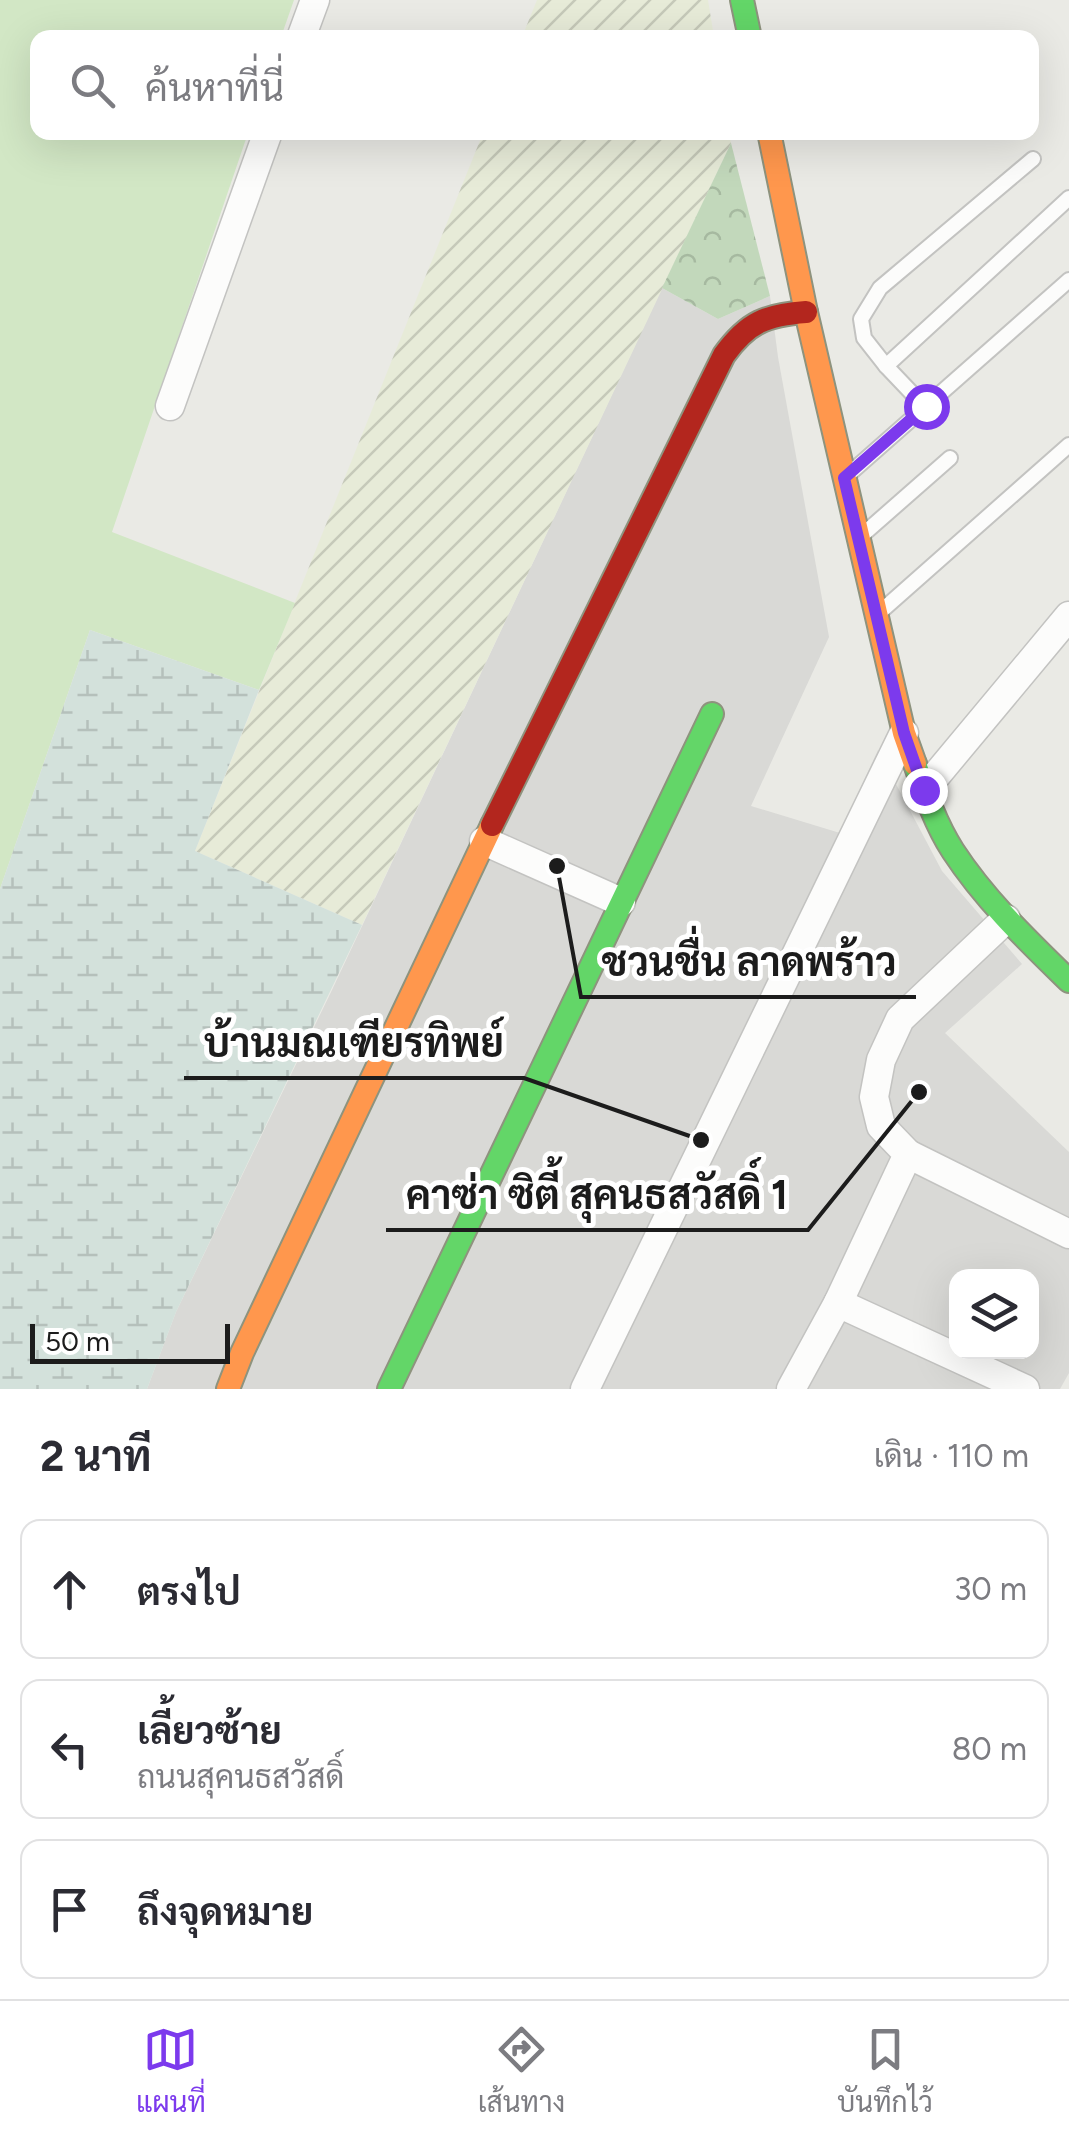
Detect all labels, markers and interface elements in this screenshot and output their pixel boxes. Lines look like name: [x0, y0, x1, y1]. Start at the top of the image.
search box: [30, 30, 1039, 140]
icon: search: [65, 58, 120, 113]
text: ค้นหาที่นี่: [145, 65, 284, 111]
route start: [904, 384, 950, 430]
route end: [902, 768, 948, 814]
text: ชวนชื่น ลาดพร้าว: [601, 925, 897, 986]
callout: ชวนชื่น ลาดพร้าว: [581, 927, 916, 997]
callout: บ้านมณเฑียรทิพย์: [184, 1008, 524, 1078]
text: บ้านมณเฑียรทิพย์: [204, 1016, 505, 1067]
text: คาซ่า ซิตี้ สุคนธสวัสดิ์ 1: [406, 1156, 788, 1223]
callout: คาซ่า ซิตี้ สุคนธสวัสดิ์ 1: [386, 1160, 808, 1230]
map controls: [949, 1269, 1039, 1359]
button: layers: [949, 1269, 1039, 1359]
scale bar: [30, 1319, 230, 1364]
text: 50 m: [45, 1324, 110, 1358]
text: 2 นาที: [40, 1431, 152, 1482]
text: เดิน · 110 m: [874, 1437, 1029, 1475]
icon: ahead: [42, 1562, 97, 1617]
text: ตรงไป: [137, 1569, 241, 1615]
text: 30 m: [954, 1570, 1027, 1608]
text: เลี้ยวซ้าย: [137, 1708, 282, 1754]
icon: left: [42, 1722, 97, 1777]
text: 80 m: [952, 1730, 1027, 1768]
text: ถนนสุคนธสวัสดิ์: [137, 1758, 344, 1796]
icon: arrive: [42, 1882, 97, 1937]
text: ถึงจุดหมาย: [137, 1889, 313, 1935]
tab: แผนที่: [136, 2022, 206, 2119]
tab: เส้นทาง: [478, 2022, 565, 2119]
tab: บันทึกไว้: [837, 2022, 933, 2119]

